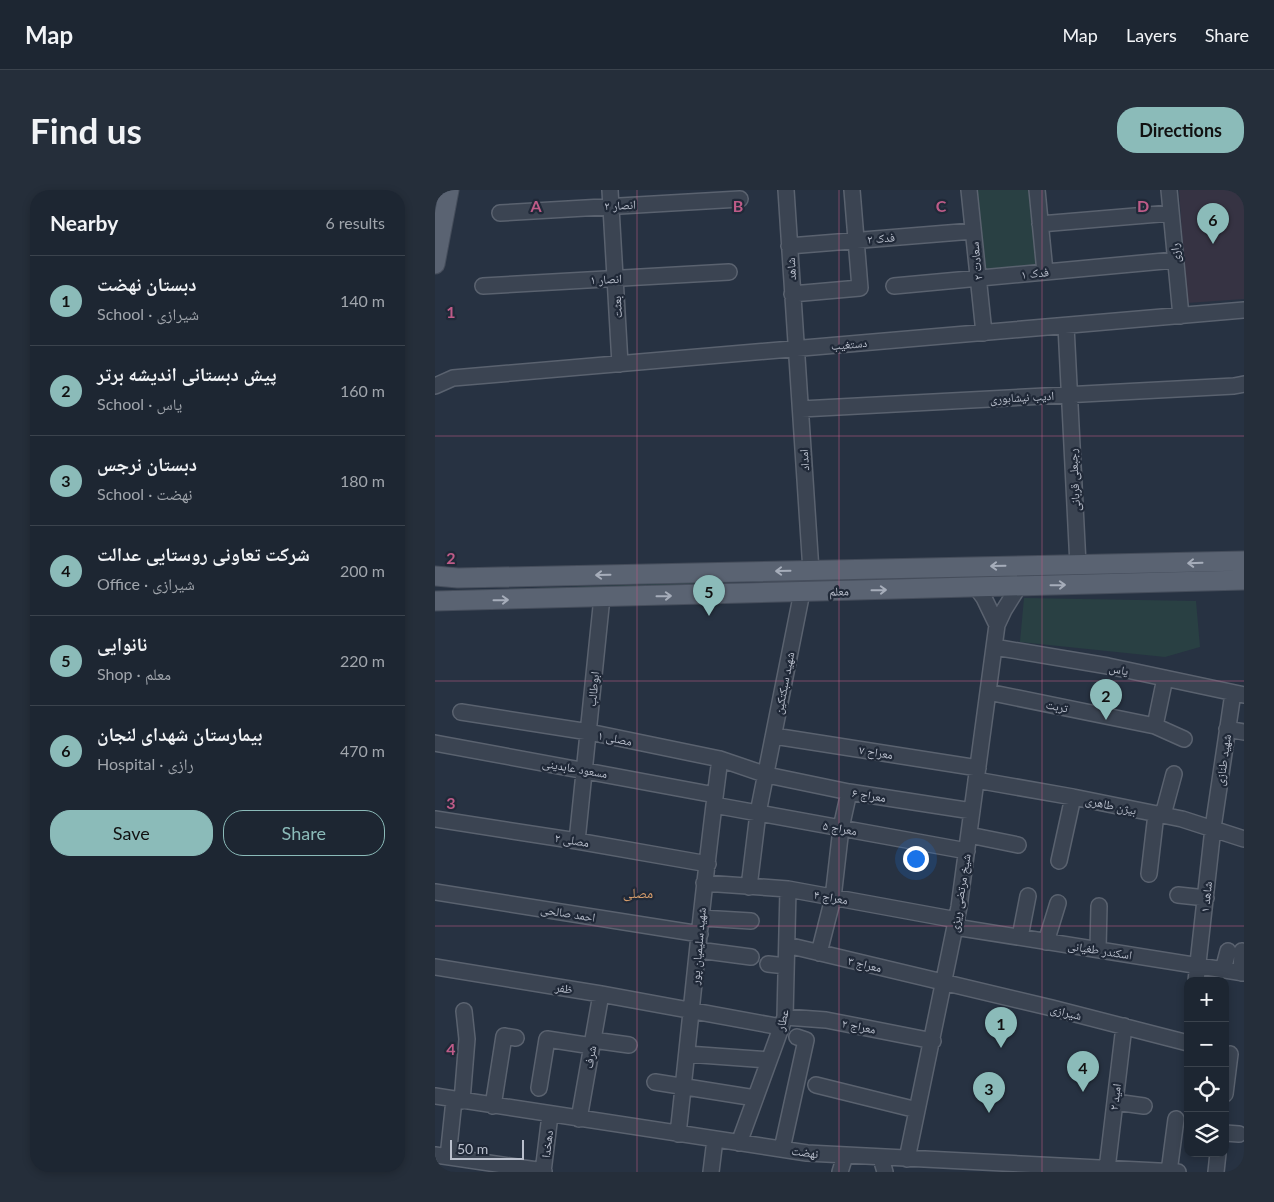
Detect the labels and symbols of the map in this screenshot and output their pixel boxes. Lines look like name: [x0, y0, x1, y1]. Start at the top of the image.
text: A: [529, 196, 542, 215]
text: B: [733, 196, 743, 215]
text: C: [936, 196, 947, 215]
text: D: [1137, 196, 1149, 215]
street label: انصار ۲: [604, 197, 636, 213]
pin: 6: [1197, 203, 1229, 244]
street label: فدک ۲: [866, 229, 896, 247]
street label: سعادت ۲: [967, 241, 985, 281]
street label: رازی: [1167, 242, 1183, 263]
street label: شاهد: [783, 257, 799, 281]
street label: فدک ۱: [1020, 264, 1050, 282]
street label: انصار ۱: [590, 271, 622, 287]
street label: بعثت: [609, 295, 625, 319]
text: 1: [446, 302, 456, 321]
street label: دستغیب: [830, 335, 868, 353]
street label: ادیب نیشابوری: [989, 388, 1055, 407]
street label: امداد: [796, 448, 812, 471]
street label: رجبعلی قربانی: [1065, 448, 1084, 512]
text: 2: [446, 548, 456, 567]
one-way arrow: [1188, 558, 1204, 568]
one-way arrow: [990, 562, 1006, 571]
one-way arrow: [775, 566, 792, 576]
one-way arrow: [595, 570, 611, 579]
pin: 5: [693, 575, 725, 616]
one-way arrow: [1050, 581, 1066, 590]
street label: معلم: [829, 583, 849, 600]
one-way arrow: [870, 585, 886, 595]
one-way arrow: [655, 591, 671, 600]
one-way arrow: [493, 595, 509, 604]
street label: شهید سبکتکین: [771, 650, 798, 716]
street label: یاس: [1108, 660, 1130, 679]
street label: ابوطالب: [584, 671, 603, 707]
pin: 2: [1090, 679, 1122, 720]
street label: تربت: [1045, 697, 1070, 716]
street label: مصلی ۱: [597, 727, 633, 749]
street label: شهید طنازی: [1212, 733, 1234, 787]
street label: معراح ۷: [858, 742, 894, 762]
street label: مسعود عابدینی: [541, 755, 609, 781]
street label: معراج ۶: [851, 785, 887, 805]
street label: بیژن طاهری: [1084, 792, 1138, 818]
text: 3: [446, 793, 456, 812]
street label: معراج ۵: [822, 818, 858, 838]
street label: مصلی ۲: [554, 830, 590, 850]
your location: [903, 846, 929, 872]
street label: شیخ مرتضی ریزی: [946, 853, 974, 933]
street label: شاهد ۱: [1197, 881, 1215, 913]
district label: مصلی: [623, 884, 653, 902]
street label: معراج ۴: [813, 887, 849, 907]
street label: احمد صالحی: [539, 901, 597, 925]
street label: شهید سلیمیان پور: [687, 907, 709, 986]
street label: اسکندر طغیانی: [1067, 938, 1133, 963]
street label: معراج ۳: [847, 953, 883, 975]
street label: ظفر: [553, 979, 574, 997]
street label: شیرازی: [1049, 1001, 1083, 1023]
pin: 1: [985, 1007, 1017, 1048]
street label: عطار: [772, 1008, 792, 1033]
street label: معراج ۲: [841, 1015, 877, 1037]
text: 4: [446, 1039, 456, 1058]
street label: شرف: [581, 1044, 599, 1070]
pin: 4: [1067, 1051, 1099, 1092]
pin: 3: [973, 1072, 1005, 1113]
street label: امید ۲: [1106, 1083, 1124, 1111]
street label: دهخدا: [538, 1129, 556, 1159]
scale bar: [450, 1137, 524, 1160]
street label: نهضت: [791, 1143, 819, 1161]

